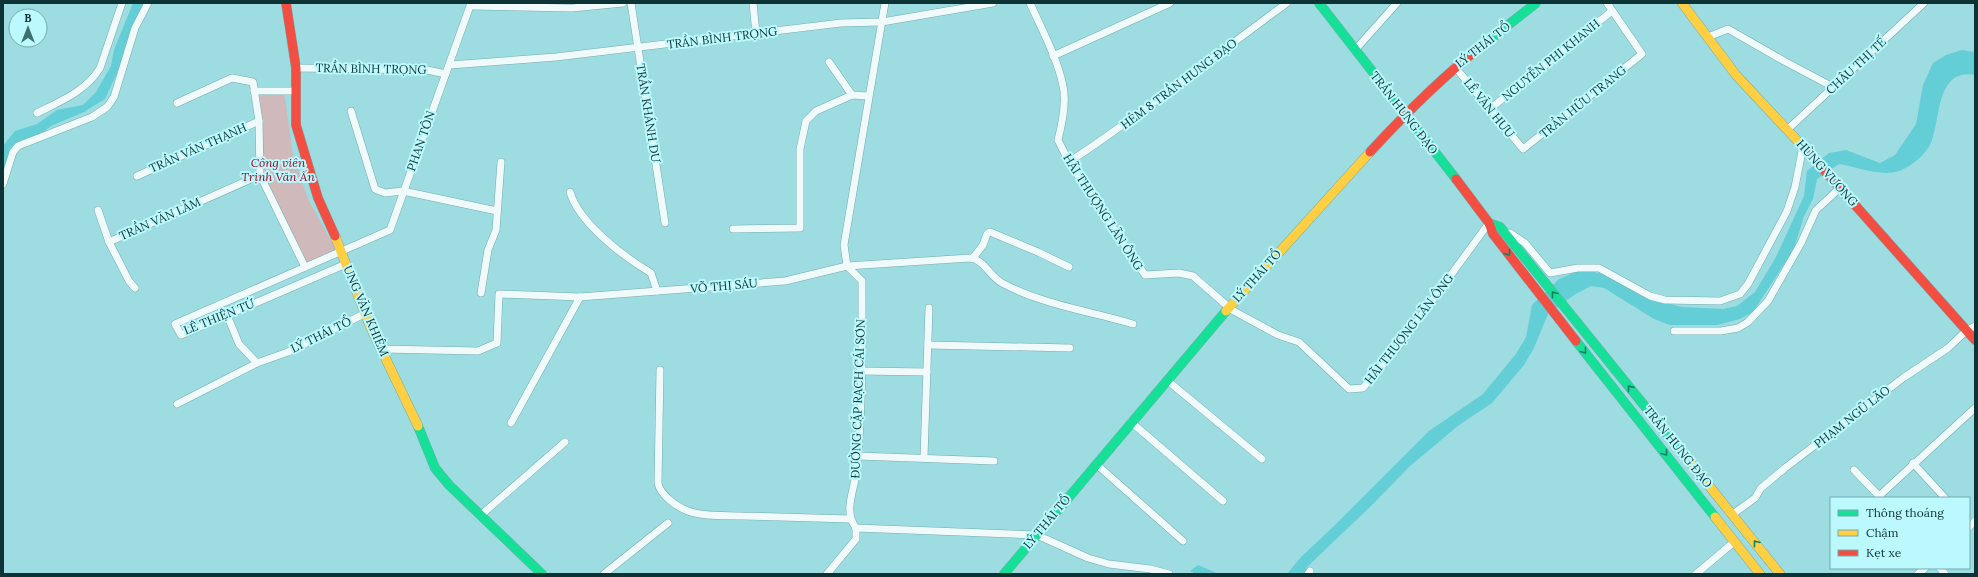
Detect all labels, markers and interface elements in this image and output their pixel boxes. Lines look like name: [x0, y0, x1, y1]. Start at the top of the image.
north arrow: [8, 8, 48, 48]
text: B: [24, 11, 32, 25]
street label: NGUYỄN PHI KHANH: [1499, 15, 1603, 104]
street label: LÝ THÁI TỔ: [1452, 18, 1513, 71]
street label: TRẦN BÌNH TRỌNG: [666, 23, 778, 52]
street label: CHÂU THỊ TẾ: [1823, 34, 1889, 97]
street label: HẺM 8 TRẦN HƯNG ĐẠO: [1118, 35, 1240, 132]
street label: TRẦN BÌNH TRỌNG: [315, 60, 427, 77]
street label: TRẦN KHÁNH DƯ: [633, 62, 664, 164]
street label: TRẦN HỮU TRANG: [1536, 62, 1629, 141]
street label: TRẦN HƯNG ĐẠO: [1367, 68, 1441, 157]
street label: LÊ VĂN HƯU: [1461, 75, 1518, 140]
street label: PHAN TÔN: [403, 109, 438, 173]
street label: TRẦN VĂN THẠNH: [147, 119, 249, 176]
street label: HÙNG VƯƠNG: [1794, 136, 1861, 209]
street label: HÃI THƯỢNG LÃN ÔNG: [1060, 151, 1147, 273]
park label: Công viên Trịnh Văn Ấn: [241, 155, 315, 184]
street label: TRẦN VĂN LẪM: [117, 194, 203, 243]
street label: LÝ THÁI TỔ: [1229, 246, 1284, 305]
one-way arrow: [1503, 249, 1510, 256]
street label: UNG VĂN KHIÊM: [340, 263, 392, 359]
street label: HÃI THƯỢNG LÃN ÔNG: [1361, 271, 1456, 387]
street label: VÕ THỊ SÁU: [689, 275, 758, 296]
one-way arrow: [1551, 292, 1558, 299]
street label: LÊ THIỆN TỨ: [181, 295, 257, 338]
street label: LÝ THÁI TỔ: [288, 313, 354, 356]
street label: ĐƯỜNG CẶP RẠCH CÁI SƠN: [847, 319, 868, 479]
one-way arrow: [1580, 347, 1587, 354]
street label: PHẠM NGŨ LÃO: [1811, 382, 1893, 451]
one-way arrow: [1627, 386, 1634, 393]
street label: TRẦN HƯNG ĐẠO: [1641, 403, 1716, 491]
one-way arrow: [1660, 449, 1667, 456]
street label: LÝ THÁI TỔ: [1020, 492, 1073, 552]
legend: [1830, 497, 1970, 569]
text: Thông thoáng: [1866, 505, 1944, 520]
text: Chậm: [1866, 525, 1899, 540]
one-way arrow: [1754, 541, 1761, 548]
text: Kẹt xe: [1866, 545, 1902, 560]

